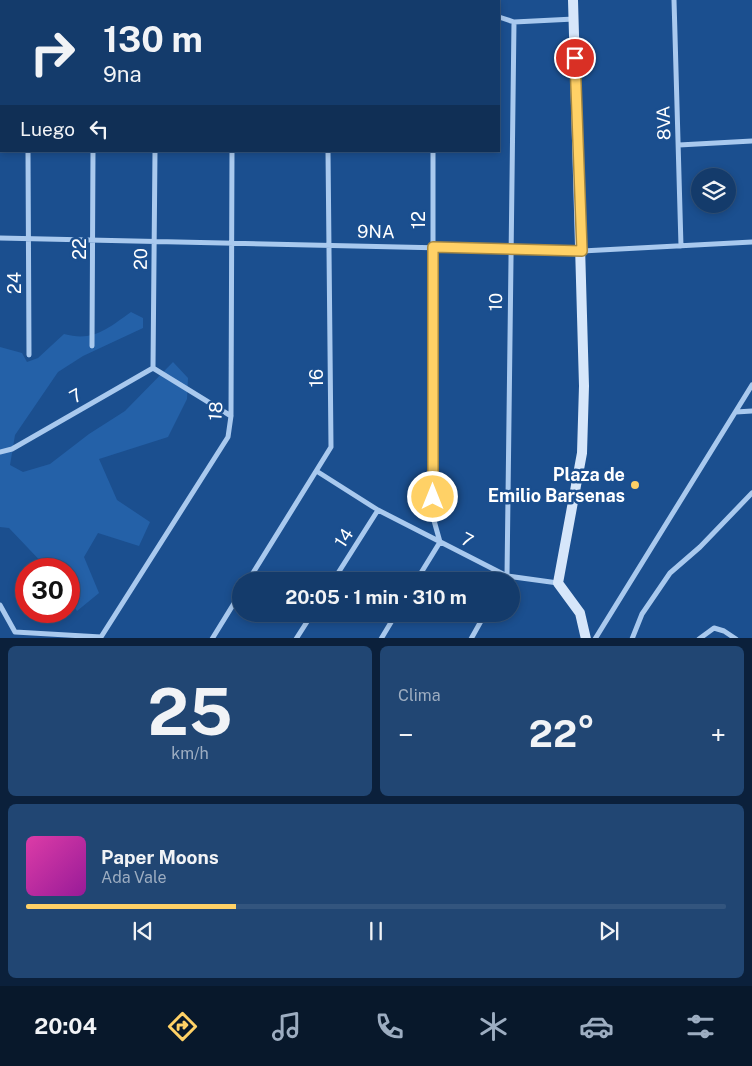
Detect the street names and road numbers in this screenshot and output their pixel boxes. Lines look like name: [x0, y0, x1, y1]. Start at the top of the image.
street label: 8VA: [652, 105, 675, 141]
street label: 12: [408, 211, 429, 229]
street label: 9NA: [357, 221, 395, 242]
street label: 22: [69, 238, 90, 260]
street label: 20: [130, 248, 151, 270]
street label: 24: [4, 272, 25, 294]
street label: 10: [485, 293, 506, 311]
street label: 16: [306, 369, 327, 387]
street label: 7: [66, 384, 86, 407]
street label: 18: [204, 401, 227, 421]
street label: 14: [330, 524, 357, 551]
street label: 7: [458, 528, 477, 551]

